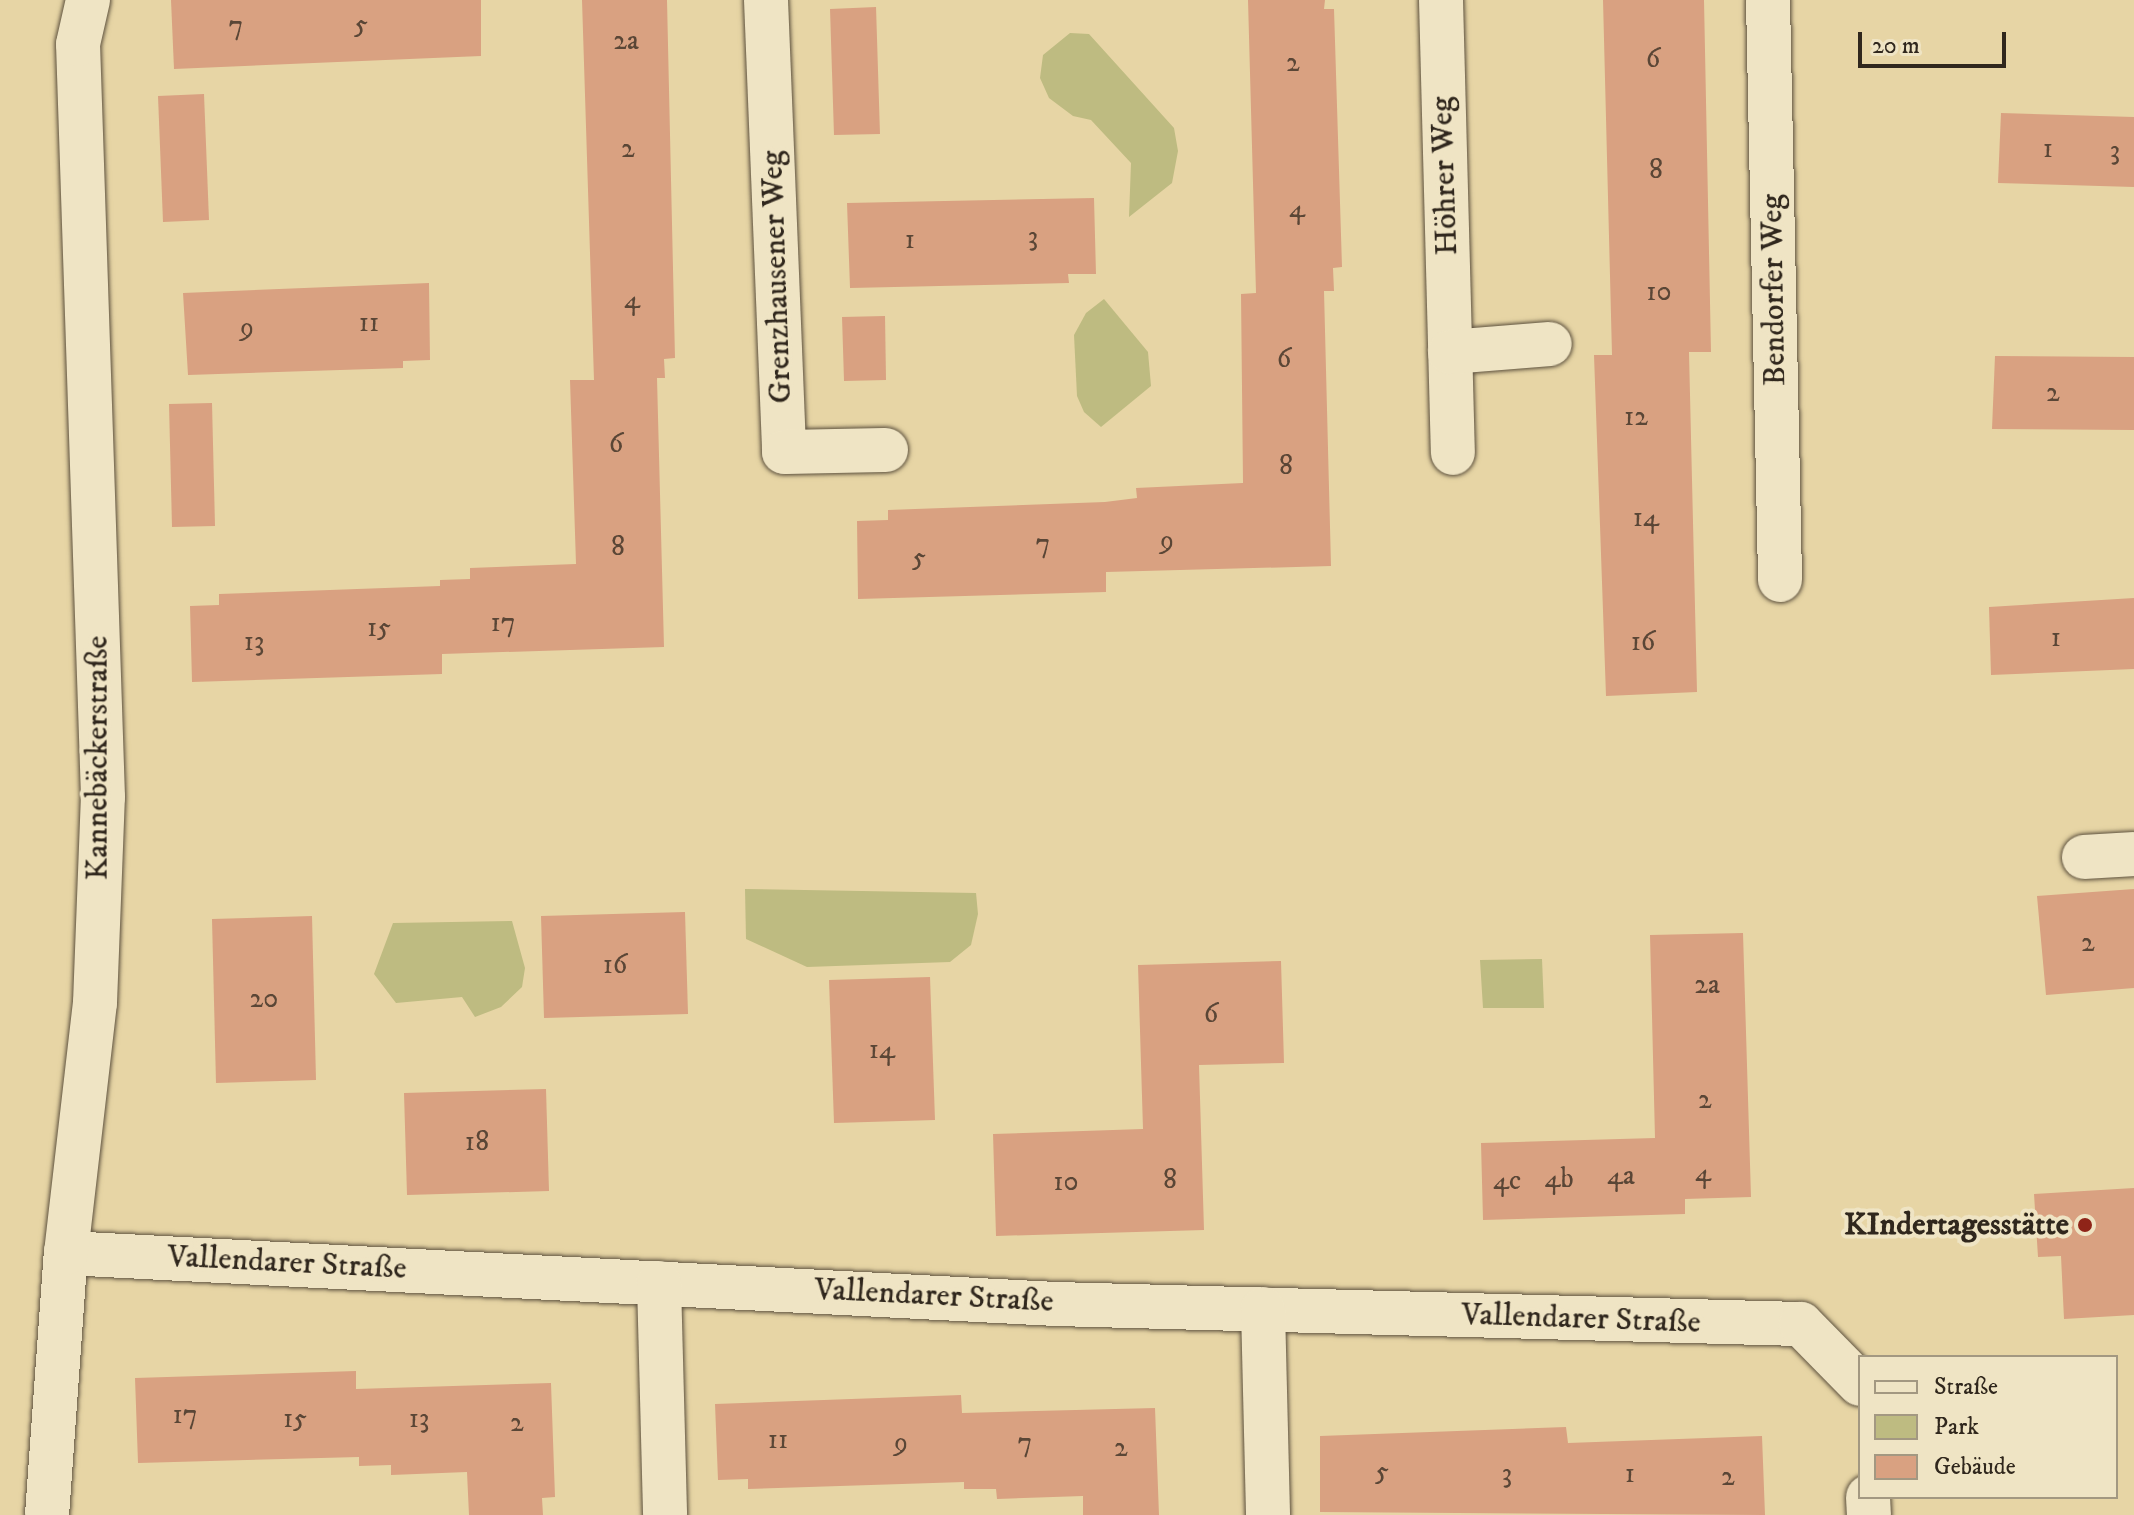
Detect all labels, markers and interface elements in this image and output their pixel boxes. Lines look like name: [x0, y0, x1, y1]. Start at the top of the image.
house number: 5: [354, 8, 368, 42]
house number: 7: [229, 9, 243, 43]
scale bar: [1862, 16, 2010, 66]
house number: 2a: [613, 24, 639, 58]
text: 20 m: [1872, 31, 1920, 61]
house number: 6: [1646, 42, 1660, 76]
house number: 2: [1286, 46, 1300, 80]
street label: Höhrer Weg: [1423, 96, 1467, 256]
house number: 2: [621, 132, 635, 166]
house number: 1: [2043, 132, 2053, 166]
house number: 3: [2110, 134, 2120, 168]
street label: Grenzhausener Weg: [753, 150, 801, 404]
house number: 8: [1649, 153, 1663, 187]
house number: 4: [1289, 192, 1305, 226]
street label: Bendorfer Weg: [1753, 194, 1795, 386]
house number: 3: [1028, 220, 1038, 254]
house number: 1: [905, 223, 915, 257]
house number: 10: [1646, 275, 1672, 309]
house number: 4: [624, 283, 640, 317]
house number: 11: [359, 306, 379, 340]
house number: 9: [240, 311, 254, 345]
house number: 6: [1277, 342, 1291, 376]
house number: 2: [2046, 376, 2060, 410]
house number: 12: [1624, 400, 1648, 434]
house number: 6: [609, 427, 623, 461]
house number: 8: [1279, 449, 1293, 483]
house number: 14: [1633, 501, 1659, 535]
house number: 9: [1160, 524, 1174, 558]
house number: 7: [1036, 527, 1050, 561]
house number: 8: [611, 530, 625, 564]
house number: 5: [912, 541, 926, 575]
house number: 17: [490, 606, 516, 640]
house number: 15: [367, 611, 391, 645]
house number: 1: [2051, 621, 2061, 655]
house number: 13: [244, 625, 264, 659]
house number: 16: [1631, 625, 1655, 659]
street label: Kannebäckerstraße: [79, 636, 117, 880]
house number: 2: [2081, 926, 2095, 960]
house number: 16: [603, 948, 627, 982]
house number: 2a: [1694, 968, 1720, 1002]
house number: 20: [250, 982, 278, 1016]
house number: 6: [1204, 997, 1218, 1031]
house number: 14: [869, 1033, 895, 1067]
house number: 2: [1698, 1083, 1712, 1117]
house number: 18: [465, 1125, 489, 1159]
house number: 4: [1695, 1156, 1711, 1190]
house number: 4a: [1607, 1159, 1635, 1193]
house number: 4b: [1544, 1162, 1574, 1196]
house number: 8: [1163, 1163, 1177, 1197]
house number: 4c: [1493, 1164, 1521, 1198]
house number: 10: [1053, 1165, 1079, 1199]
place label: KIndertagesstätte: [1844, 1206, 2069, 1244]
marker: KIndertagesstätte: [2076, 1216, 2094, 1234]
street label: Vallendarer Straße: [166, 1238, 408, 1288]
street label: Vallendarer Straße: [813, 1271, 1055, 1321]
street label: Vallendarer Straße: [1461, 1296, 1701, 1342]
legend: [1858, 1355, 2118, 1499]
text: Straße: [1934, 1372, 1998, 1402]
house number: 17: [172, 1398, 198, 1432]
house number: 15: [283, 1402, 307, 1436]
house number: 13: [409, 1402, 429, 1436]
house number: 2: [510, 1406, 524, 1440]
text: Park: [1934, 1412, 1979, 1442]
house number: 11: [768, 1423, 788, 1457]
house number: 9: [894, 1426, 908, 1460]
house number: 7: [1018, 1426, 1032, 1460]
house number: 2: [1114, 1431, 1128, 1465]
text: Gebäude: [1934, 1452, 2016, 1482]
house number: 5: [1375, 1455, 1389, 1489]
house number: 3: [1502, 1457, 1512, 1491]
house number: 1: [1625, 1457, 1635, 1491]
house number: 2: [1721, 1460, 1735, 1494]

